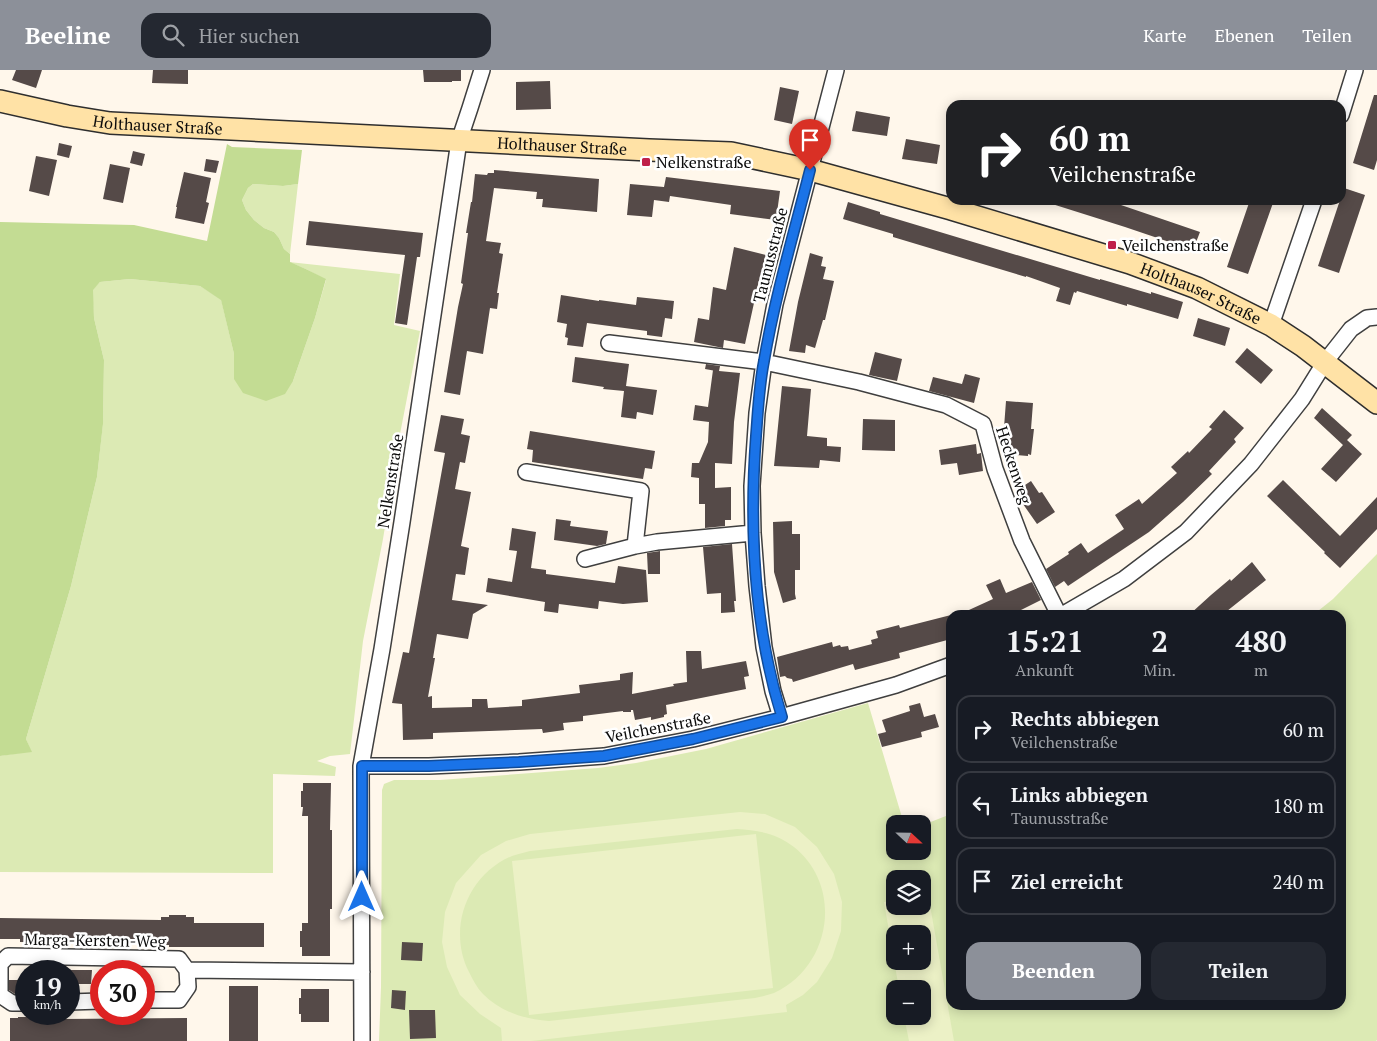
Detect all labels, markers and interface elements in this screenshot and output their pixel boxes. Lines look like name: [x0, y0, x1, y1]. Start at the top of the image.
search box: [141, 13, 491, 58]
text: Beeline: [25, 19, 111, 51]
icon: search: [159, 21, 187, 49]
text: Hier suchen: [199, 23, 300, 48]
text: Karte: [1143, 23, 1187, 47]
text: Ebenen: [1215, 23, 1274, 47]
text: Teilen: [1302, 23, 1352, 47]
street label: Holthauser Straße: [91, 109, 223, 140]
text: 60 m: [1049, 115, 1130, 161]
pin: [789, 119, 831, 170]
icon: right: [966, 120, 1031, 185]
icon: arrive: [796, 126, 824, 154]
street label: Holthauser Straße: [497, 131, 628, 160]
place label: Nelkenstraße: [656, 151, 752, 173]
marker: Nelkenstraße: [640, 156, 652, 168]
text: Veilchenstraße: [1049, 159, 1196, 188]
street label: Taunusstraße: [748, 205, 792, 305]
place label: Veilchenstraße: [1122, 234, 1229, 256]
marker: Veilchenstraße: [1106, 239, 1118, 251]
street label: Holthauser Straße: [1137, 257, 1265, 329]
street label: Heckenweg: [991, 423, 1037, 507]
street label: Nelkenstraße: [372, 432, 408, 530]
text: 15:21: [1006, 621, 1084, 661]
text: 2: [1151, 621, 1168, 661]
text: 480: [1236, 621, 1286, 661]
text: Ankunft: [1015, 659, 1074, 681]
text: Min.: [1143, 659, 1176, 681]
text: m: [1254, 659, 1268, 681]
street label: Veilchenstraße: [603, 706, 713, 748]
text: Rechts abbiegen: [1011, 706, 1159, 731]
icon: right: [968, 715, 996, 743]
text: 60 m: [1283, 717, 1324, 742]
text: Veilchenstraße: [1011, 731, 1118, 753]
text: Links abbiegen: [1011, 782, 1148, 807]
icon: left: [968, 791, 996, 819]
text: 180 m: [1273, 793, 1324, 818]
text: Taunusstraße: [1011, 807, 1109, 829]
north arrow: [886, 815, 931, 860]
map controls: [886, 815, 931, 1025]
icon: arrive: [968, 867, 996, 895]
text: Ziel erreicht: [1011, 869, 1123, 894]
text: 240 m: [1273, 869, 1324, 894]
position arrow: [335, 870, 387, 922]
button: layers: [886, 870, 931, 915]
button: +: [886, 925, 931, 970]
street label: Marga-Kersten-Weg: [24, 928, 167, 952]
button: Beenden: [966, 942, 1141, 1000]
button: Teilen: [1151, 942, 1326, 1000]
speed limit sign: 30: [90, 960, 155, 1025]
text: 19: [33, 970, 62, 1003]
button: −: [886, 980, 931, 1025]
text: km/h: [34, 997, 61, 1012]

